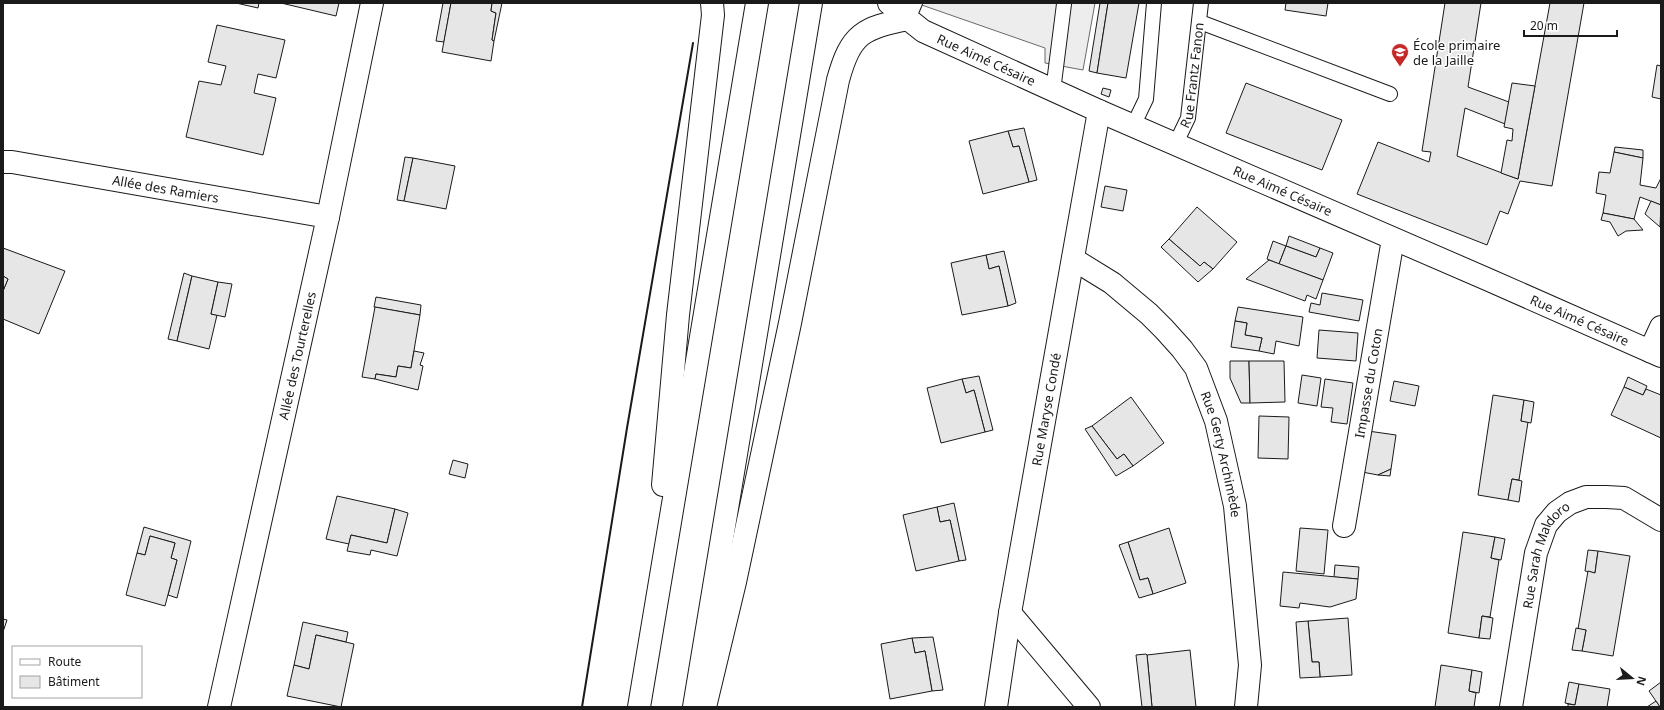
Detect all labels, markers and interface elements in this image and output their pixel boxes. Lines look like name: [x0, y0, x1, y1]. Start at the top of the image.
scale bar: [1524, 12, 1617, 38]
text: 20 m: [1530, 17, 1558, 34]
street label: Rue Frantz Fanon: [1175, 21, 1208, 131]
street label: Rue Aimé Césaire: [934, 30, 1038, 90]
place label: École primaire de la Jaille: [1413, 36, 1500, 69]
school or university icon: École primaire de la Jaille: [1390, 42, 1410, 67]
street label: Rue Aimé Césaire: [1230, 161, 1335, 220]
street label: Allée des Ramiers: [111, 171, 220, 207]
street label: Allée des Tourterelles: [274, 290, 320, 421]
street label: Rue Aimé Césaire: [1527, 290, 1632, 350]
street label: Impasse du Coton: [1350, 327, 1387, 439]
street label: Rue Maryse Condé: [1027, 351, 1065, 467]
street label: Rue Gerty Archimède: [1197, 389, 1245, 518]
street label: Rue Sarah Maldoro: [1518, 497, 1573, 610]
legend: [12, 646, 142, 698]
text: Route: [48, 653, 81, 670]
north arrow: [1612, 658, 1652, 698]
text: Bâtiment: [48, 673, 100, 690]
text: N: [1633, 675, 1651, 688]

